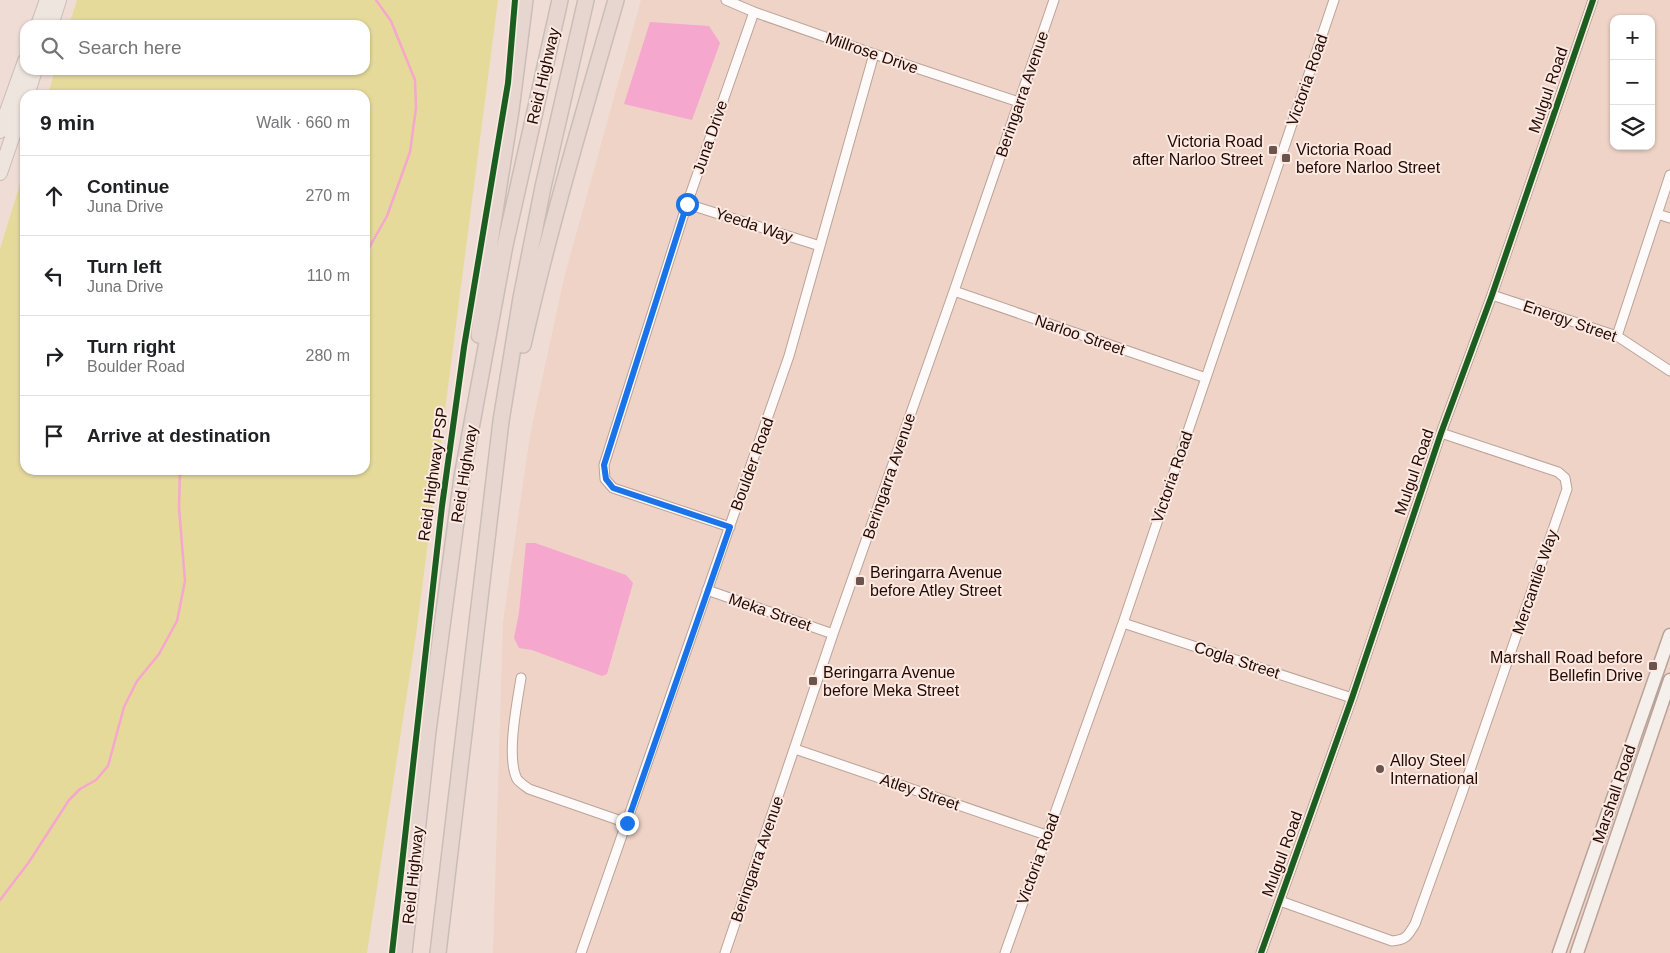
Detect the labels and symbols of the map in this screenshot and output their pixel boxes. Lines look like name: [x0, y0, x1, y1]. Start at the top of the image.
street label: Reid Highway: [524, 26, 562, 126]
street label: Millrose Drive: [823, 29, 921, 77]
street label: Beringarra Avenue: [992, 29, 1052, 159]
street label: Victoria Road: [1283, 32, 1331, 128]
street label: Mulgul Road: [1525, 45, 1571, 135]
street label: Juna Drive: [690, 98, 731, 176]
place label: Victoria Road after Narloo Street: [1132, 133, 1264, 168]
place label: Victoria Road before Narloo Street: [1296, 141, 1441, 176]
marker: Victoria Road after Narloo Street: [1267, 144, 1279, 156]
marker: Victoria Road before Narloo Street: [1280, 152, 1292, 164]
route start: [676, 193, 699, 216]
street label: Yeeda Way: [713, 204, 795, 246]
street label: Energy Street: [1521, 297, 1620, 345]
street label: Narloo Street: [1033, 312, 1128, 359]
street label: Reid Highway PSP: [415, 406, 451, 542]
street label: Beringarra Avenue: [859, 411, 919, 541]
street label: Boulder Road: [727, 415, 777, 513]
street label: Reid Highway: [448, 424, 480, 524]
street label: Mulgul Road: [1391, 427, 1437, 517]
street label: Victoria Road: [1148, 429, 1196, 525]
street label: Mercantile Way: [1509, 527, 1561, 637]
place label: Beringarra Avenue before Atley Street: [870, 564, 1002, 599]
marker: Beringarra Avenue before Atley Street: [854, 575, 866, 587]
street label: Meka Street: [726, 590, 814, 634]
street label: Cogla Street: [1192, 638, 1282, 682]
place label: Marshall Road before Bellefin Drive: [1490, 649, 1643, 684]
marker: Marshall Road before Bellefin Drive: [1647, 660, 1659, 672]
place label: Beringarra Avenue before Meka Street: [823, 664, 960, 699]
marker: Beringarra Avenue before Meka Street: [807, 675, 819, 687]
street label: Marshall Road: [1589, 742, 1639, 846]
place label: Alloy Steel International: [1390, 752, 1478, 787]
marker: Alloy Steel International: [1374, 763, 1386, 775]
street label: Atley Street: [878, 771, 962, 814]
street label: Beringarra Avenue: [727, 794, 787, 924]
street label: Mulgul Road: [1259, 809, 1305, 899]
street label: Victoria Road: [1014, 811, 1062, 907]
route end: [616, 812, 639, 835]
street label: Reid Highway: [399, 825, 427, 925]

